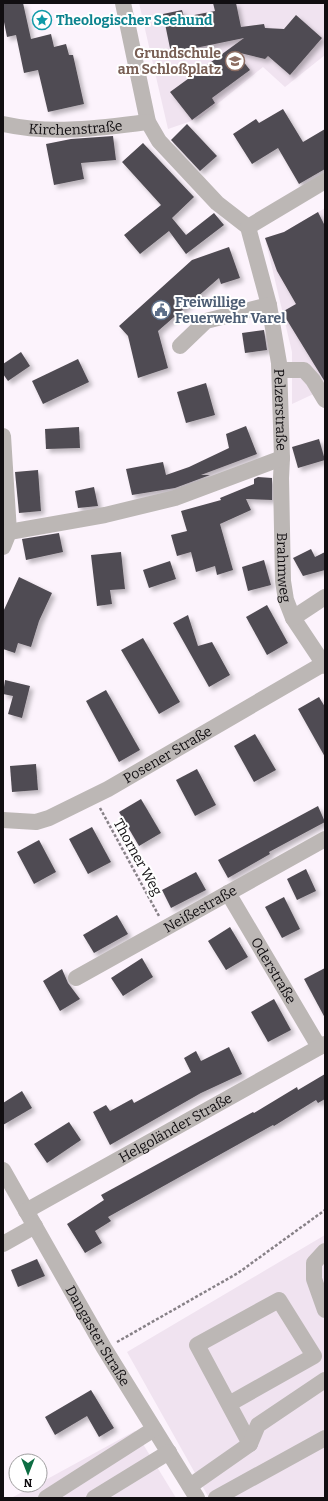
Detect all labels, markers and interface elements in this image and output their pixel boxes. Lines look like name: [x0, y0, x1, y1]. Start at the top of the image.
place icon: Theologischer Seehund: [31, 9, 53, 31]
place label: Theologischer Seehund: [56, 12, 213, 29]
place label: Grundschule am Schloßplatz: [118, 45, 221, 78]
school or university icon: Grundschule am Schloßplatz: [224, 50, 246, 72]
street label: Kirchenstraße: [28, 117, 123, 139]
place label: Freiwillige Feuerwehr Varel: [175, 294, 286, 327]
public building icon: Freiwillige Feuerwehr Varel: [150, 299, 172, 321]
street label: Pelzerstraße: [270, 368, 290, 451]
street label: Brahmweg: [273, 532, 294, 604]
street label: Posener Straße: [120, 723, 215, 787]
street label: Thorner Weg: [110, 816, 166, 899]
street label: Neißestraße: [161, 882, 240, 936]
street label: Oderstraße: [247, 934, 300, 1007]
street label: Helgoländer Straße: [116, 1090, 235, 1166]
street label: Dangaster Straße: [61, 1283, 133, 1389]
north arrow: [8, 1453, 48, 1493]
text: N: [23, 1476, 32, 1489]

